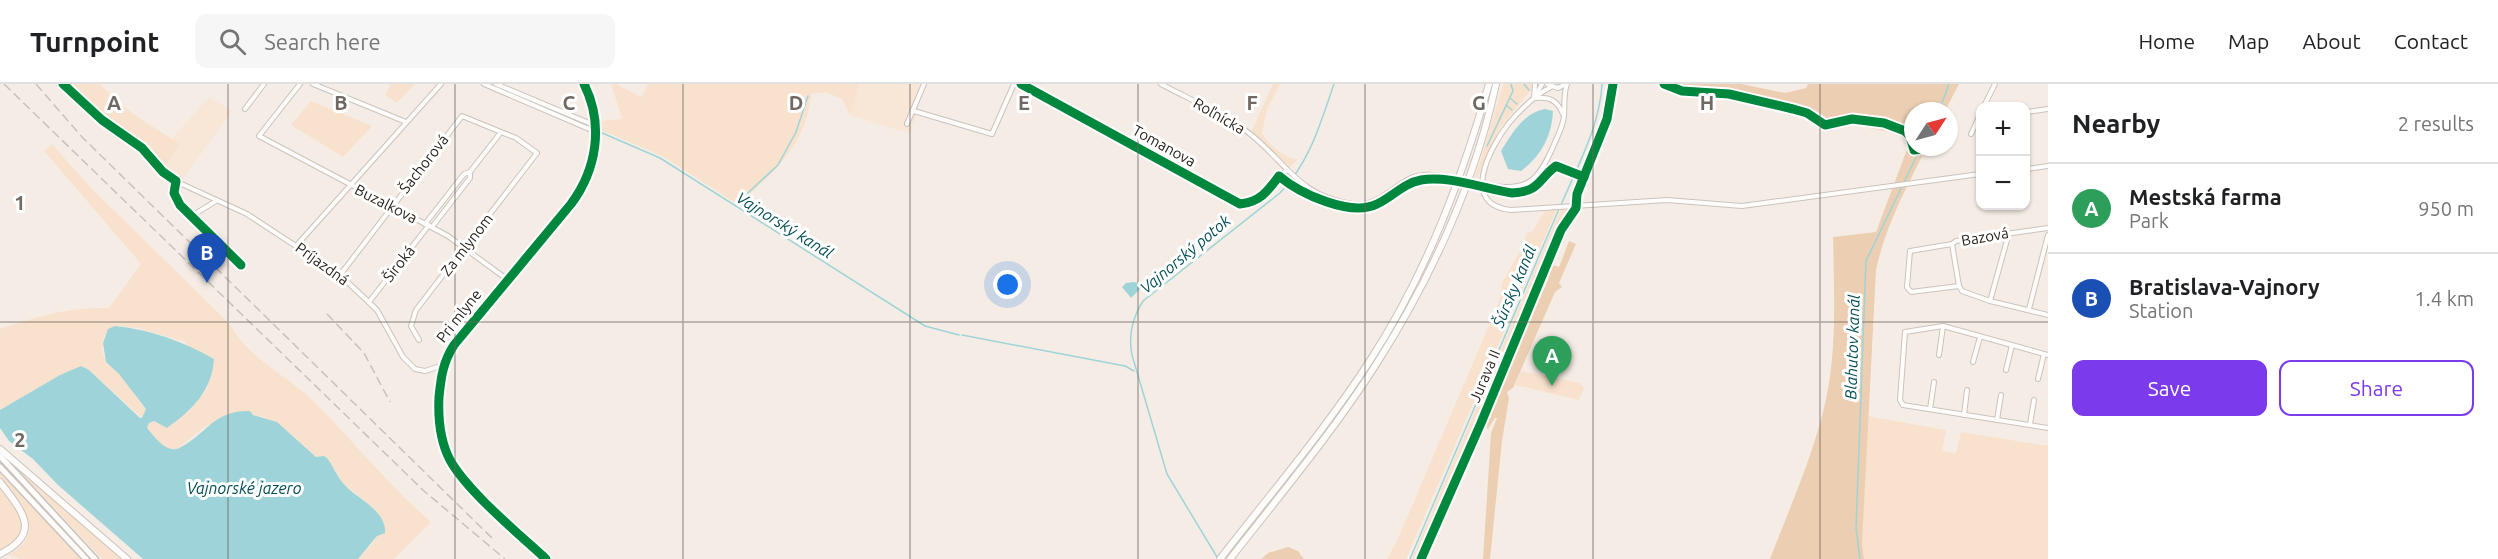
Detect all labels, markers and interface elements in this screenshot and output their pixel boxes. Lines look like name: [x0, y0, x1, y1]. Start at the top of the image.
search box: [195, 14, 615, 68]
icon: search: [216, 25, 249, 58]
text: Turnpoint: [30, 26, 159, 57]
text: Search here: [264, 29, 381, 54]
text: Home: [2138, 29, 2195, 53]
text: Map: [2228, 29, 2269, 53]
text: About: [2302, 29, 2361, 53]
text: Contact: [2394, 29, 2468, 53]
text: A: [107, 91, 121, 114]
text: B: [334, 91, 348, 114]
text: C: [563, 91, 576, 114]
text: D: [789, 91, 803, 114]
text: E: [1018, 91, 1030, 114]
text: F: [1246, 91, 1258, 114]
text: G: [1472, 91, 1486, 114]
text: H: [1700, 91, 1714, 114]
street label: Roľnícka: [1190, 94, 1248, 137]
north arrow: [1904, 102, 1958, 156]
map controls: [1976, 102, 2030, 210]
button: +: [1976, 102, 2030, 156]
text: Nearby: [2072, 109, 2160, 138]
text: 2 results: [2398, 112, 2474, 135]
street label: Tomanova: [1130, 121, 1199, 170]
street label: Šachorová: [396, 131, 452, 196]
button: −: [1976, 156, 2030, 210]
street label: Buzalkova: [352, 181, 420, 226]
text: Mestská farma: [2129, 184, 2282, 209]
water label: Vajnorský kanál: [733, 188, 837, 262]
text: 1: [14, 191, 26, 214]
text: A: [2084, 197, 2099, 220]
text: 950 m: [2418, 197, 2474, 220]
text: Park: [2129, 209, 2169, 232]
street label: Za mlynom: [437, 210, 496, 279]
water label: Vajnorský potok: [1136, 211, 1234, 297]
street label: Bazová: [1960, 224, 2010, 249]
pin: B: [188, 234, 226, 283]
street label: Príjazdná: [292, 239, 352, 289]
water label: Šúrsky kanál: [1487, 241, 1540, 331]
street label: Široká: [379, 242, 418, 285]
your location: [993, 270, 1022, 299]
text: Bratislava-Vajnory: [2129, 274, 2320, 299]
street label: Pri mlyne: [433, 286, 485, 346]
text: B: [2085, 287, 2098, 310]
text: 1.4 km: [2415, 287, 2474, 310]
water label: Blahutov kanál: [1841, 294, 1863, 400]
text: Station: [2129, 299, 2193, 322]
pin: A: [1532, 336, 1572, 386]
street label: Jurava II: [1466, 347, 1503, 405]
button: Save: [2072, 360, 2267, 416]
button: Share: [2279, 360, 2474, 416]
text: 2: [14, 428, 26, 451]
water label: Vajnorské jazero: [187, 479, 302, 497]

